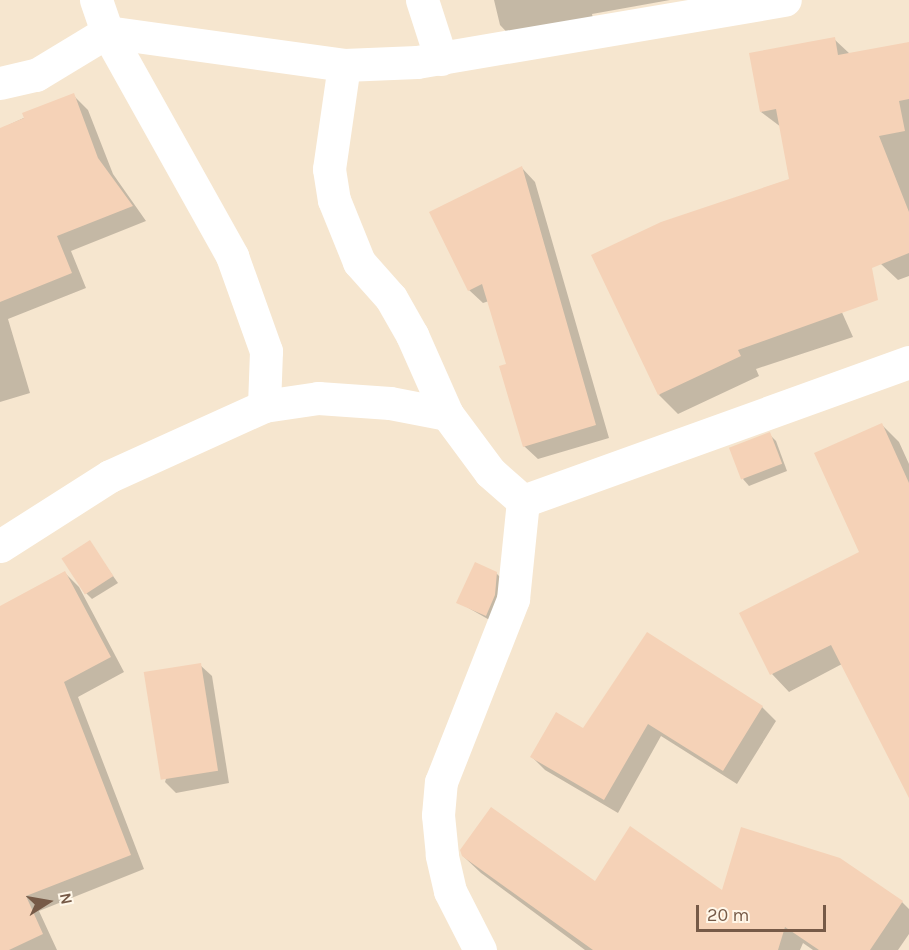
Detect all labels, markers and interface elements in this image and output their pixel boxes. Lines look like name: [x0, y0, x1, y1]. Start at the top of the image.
north arrow: [18, 872, 78, 932]
text: N: [56, 891, 77, 906]
scale bar: [699, 893, 830, 931]
text: 20 m: [707, 904, 749, 926]

